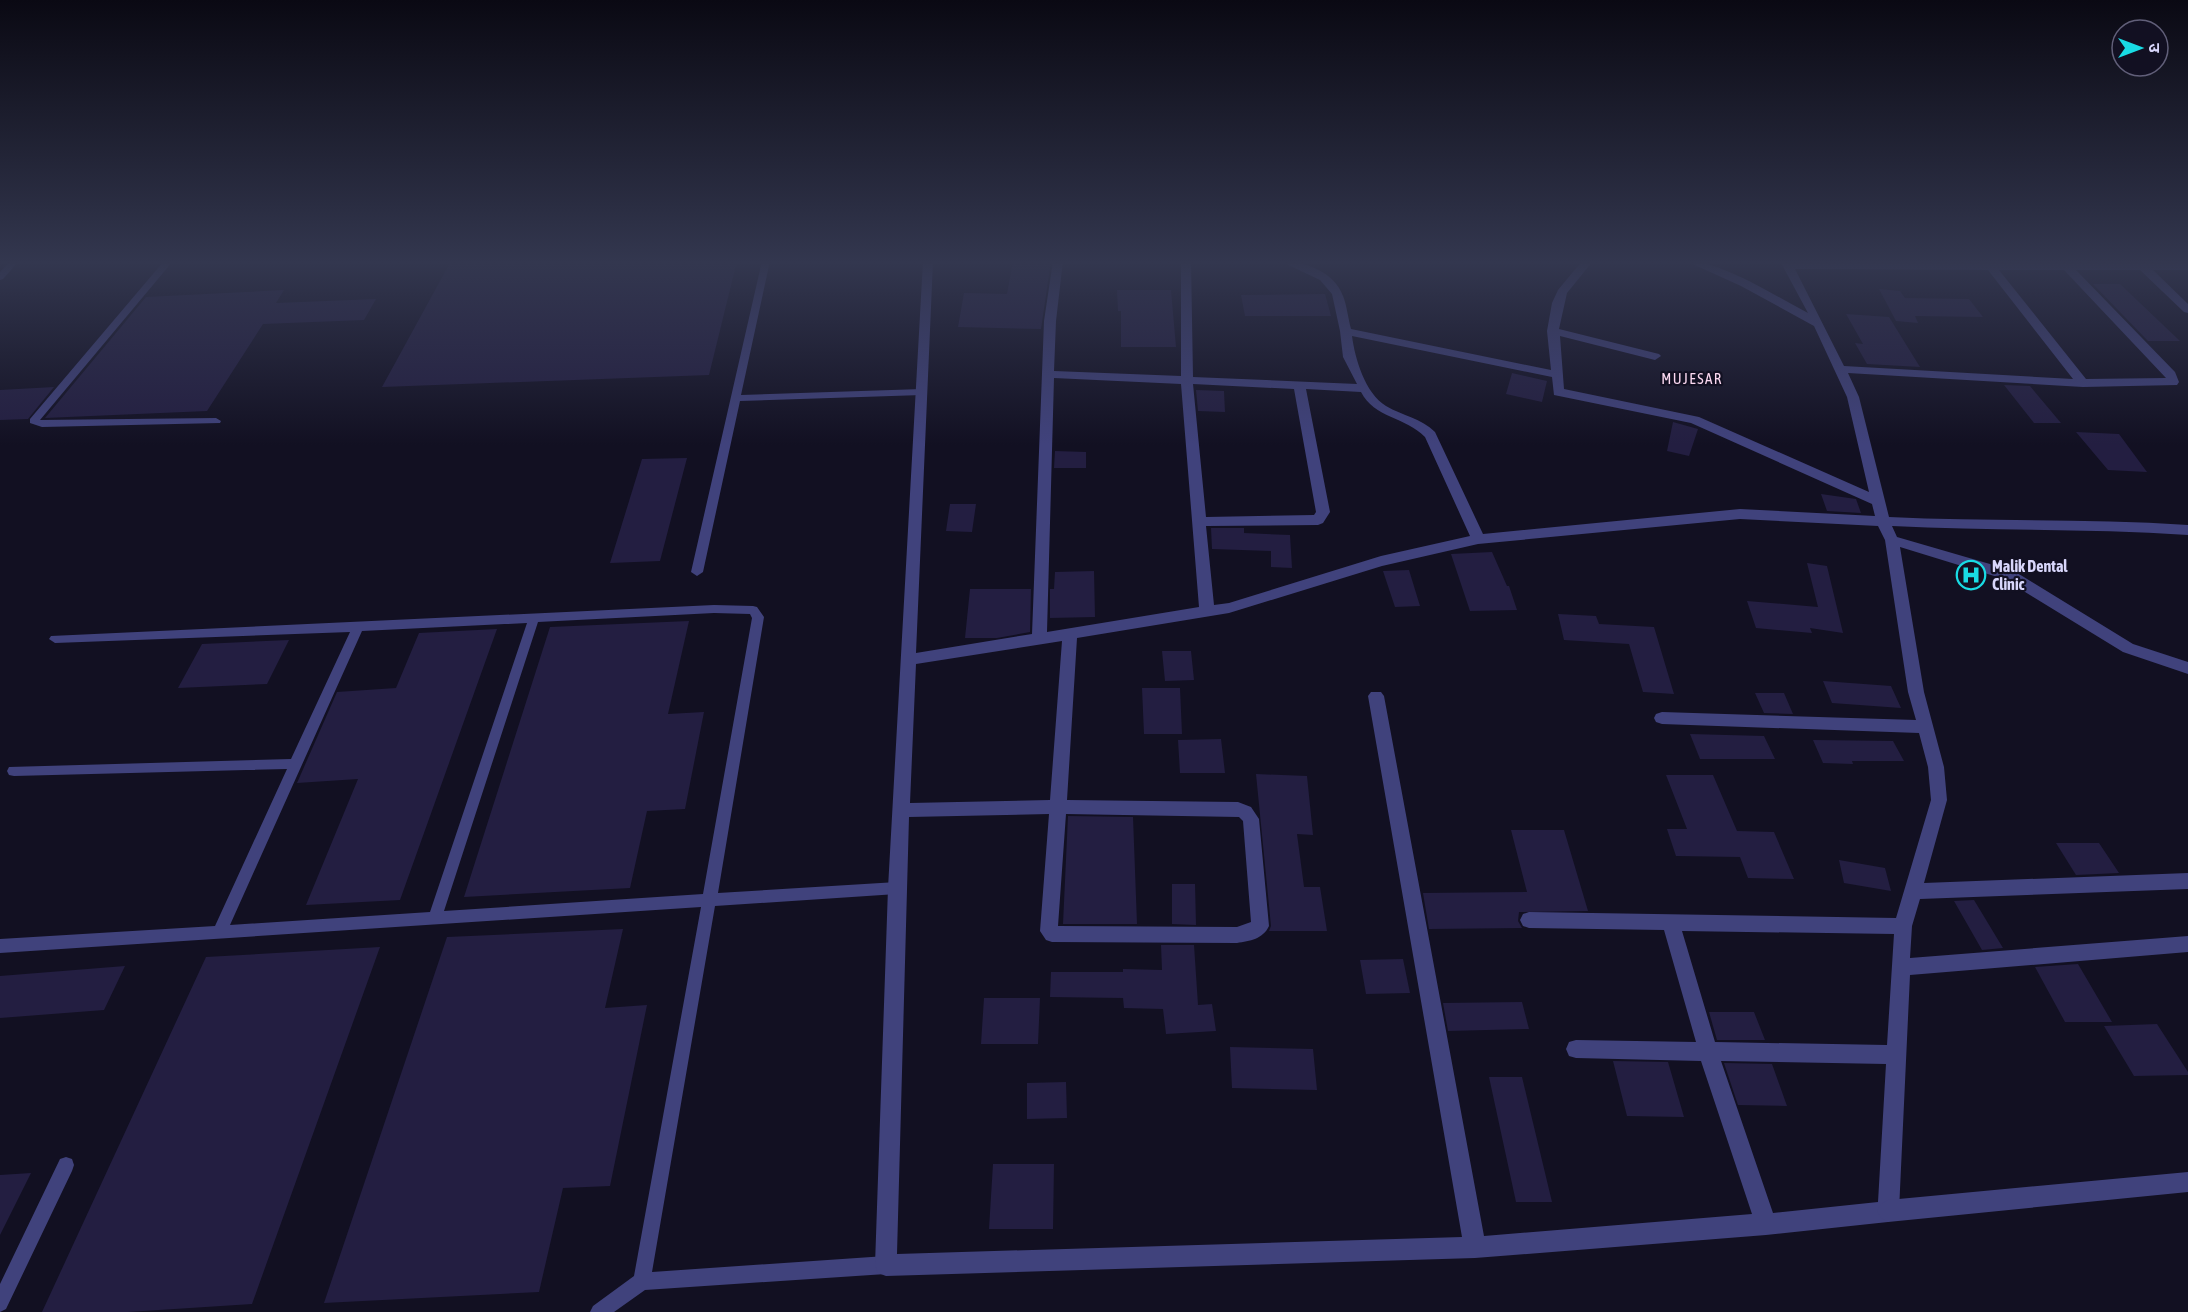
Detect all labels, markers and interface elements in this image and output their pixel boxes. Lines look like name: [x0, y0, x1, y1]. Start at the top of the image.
north arrow: [2110, 18, 2170, 78]
text: उ: [2146, 43, 2164, 53]
district label: MUJESAR: [1661, 370, 1723, 387]
place label: Malik Dental Clinic: [1992, 557, 2068, 593]
hospital icon: Malik Dental Clinic: [1955, 559, 1987, 591]

